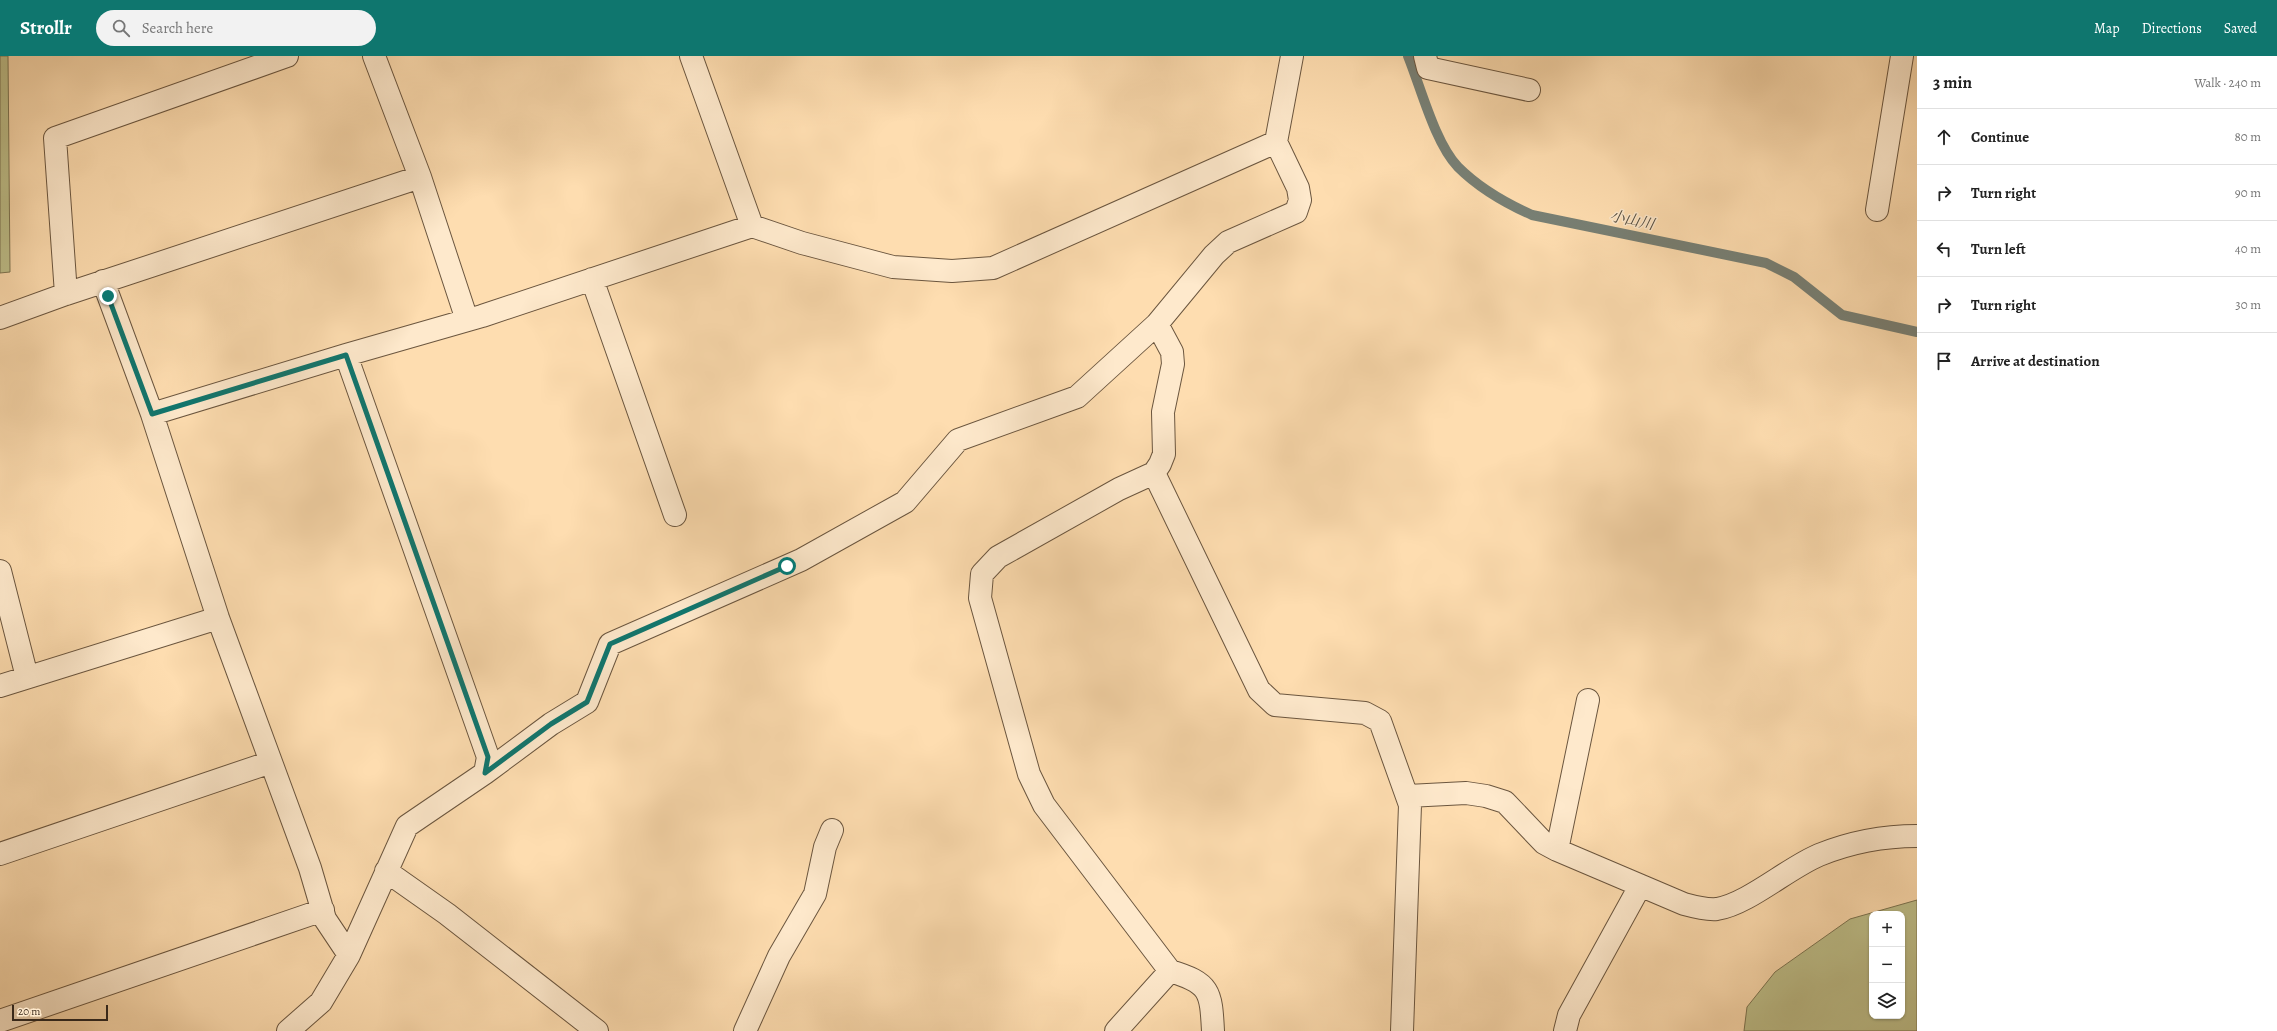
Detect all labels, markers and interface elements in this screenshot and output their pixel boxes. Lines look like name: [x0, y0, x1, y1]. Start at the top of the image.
search box: [96, 10, 376, 46]
text: Strollr: [20, 15, 72, 41]
icon: search: [110, 17, 132, 39]
text: Search here: [142, 18, 213, 38]
text: Map: [2094, 19, 2120, 38]
text: Directions: [2142, 19, 2202, 38]
text: Saved: [2224, 19, 2257, 38]
text: 3 min: [1933, 71, 1972, 94]
text: Walk · 240 m: [2194, 74, 2261, 91]
icon: ahead: [1933, 126, 1955, 148]
text: Continue: [1971, 127, 2029, 147]
text: 80 m: [2234, 128, 2261, 145]
icon: right: [1933, 182, 1955, 204]
text: Turn right: [1971, 183, 2036, 203]
text: 90 m: [2235, 184, 2261, 201]
water label: 小山川: [1608, 206, 1658, 235]
icon: left: [1933, 238, 1955, 260]
text: Turn left: [1971, 239, 2026, 259]
text: 40 m: [2235, 240, 2261, 257]
route end: [99, 287, 117, 305]
icon: right: [1933, 294, 1955, 316]
text: Turn right: [1971, 295, 2036, 315]
text: 30 m: [2235, 296, 2261, 313]
icon: arrive: [1933, 350, 1955, 372]
text: Arrive at destination: [1971, 351, 2100, 371]
route start: [778, 557, 796, 575]
map controls: [1869, 911, 1905, 1019]
button: +: [1869, 911, 1905, 947]
button: −: [1869, 947, 1905, 983]
button: layers: [1869, 983, 1905, 1019]
scale bar: [12, 1003, 108, 1022]
text: 20 m: [18, 1004, 40, 1019]

